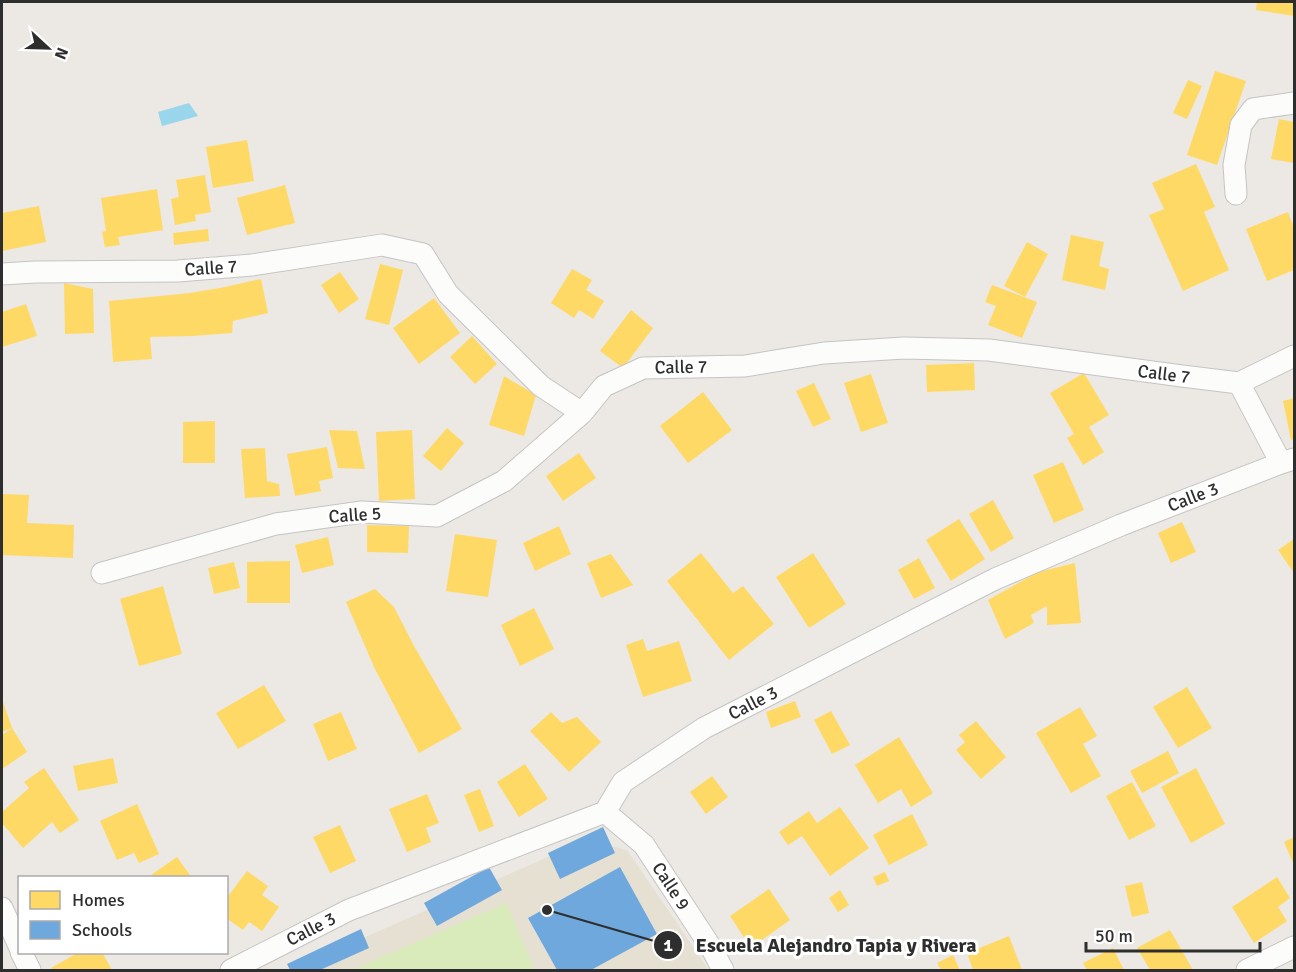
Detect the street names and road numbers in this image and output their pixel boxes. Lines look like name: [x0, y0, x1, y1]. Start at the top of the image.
street label: Calle 7: [184, 255, 238, 281]
street label: Calle 7: [654, 356, 708, 378]
street label: Calle 7: [1136, 360, 1192, 388]
street label: Calle 3: [1164, 477, 1222, 517]
street label: Calle 5: [328, 502, 382, 528]
street label: Calle 3: [724, 681, 782, 725]
street label: Calle 9: [647, 858, 695, 914]
street label: Calle 3: [282, 907, 340, 951]

